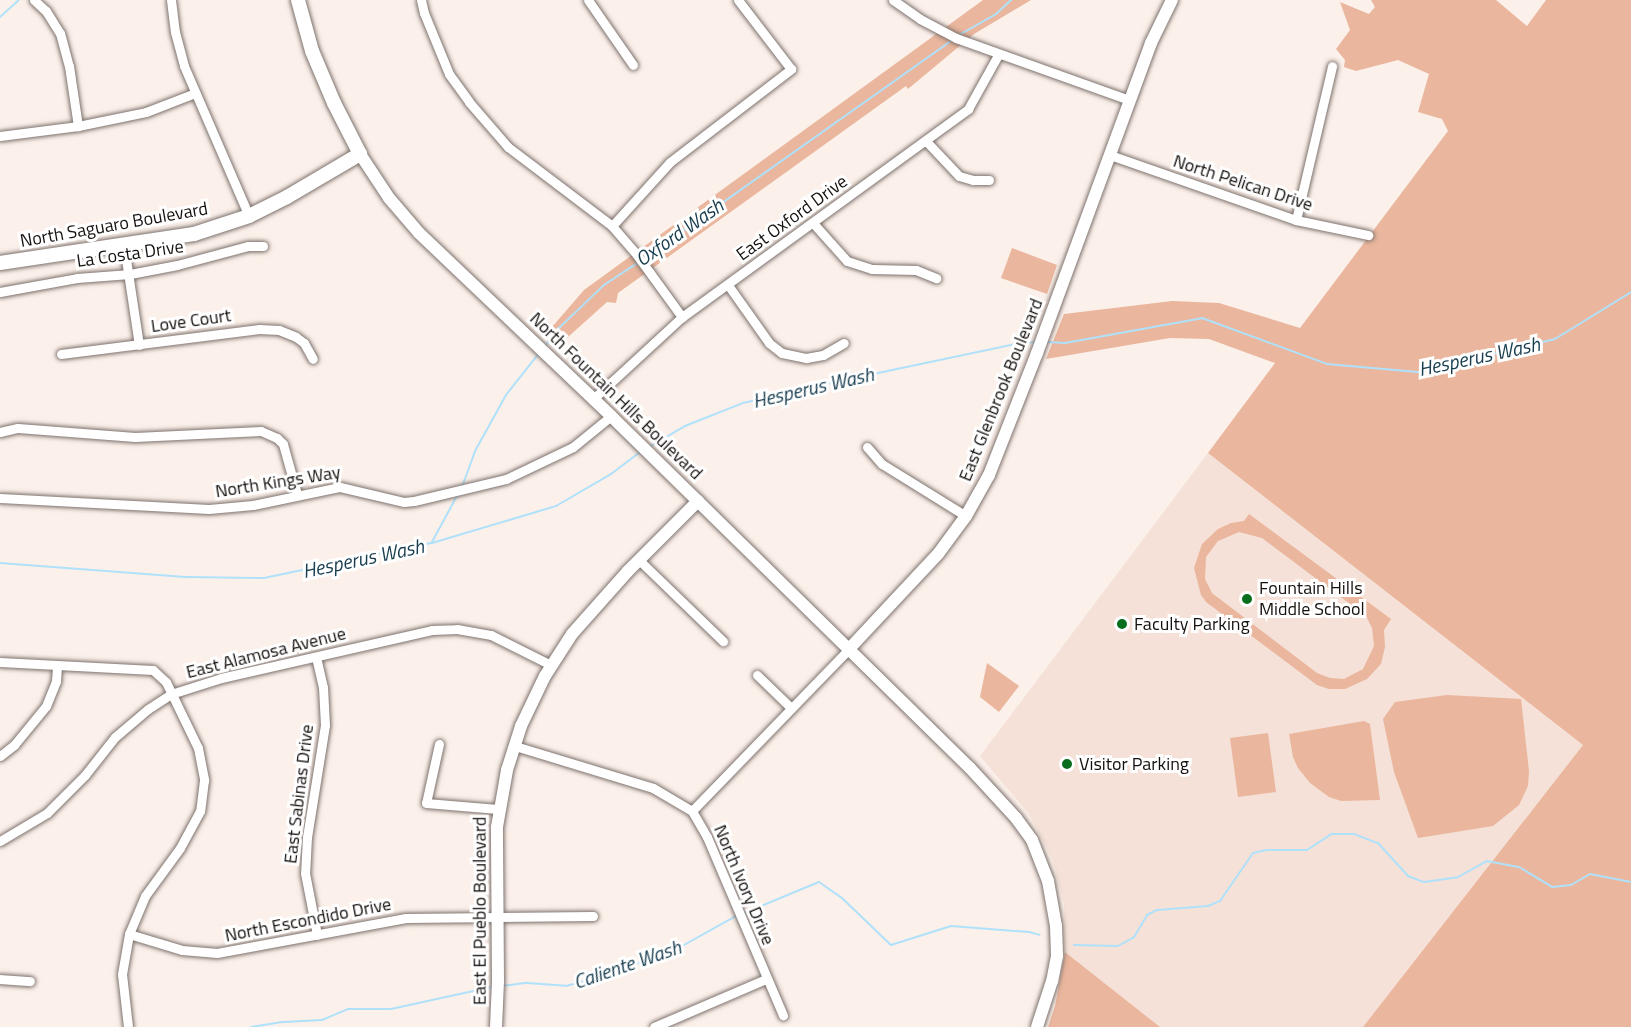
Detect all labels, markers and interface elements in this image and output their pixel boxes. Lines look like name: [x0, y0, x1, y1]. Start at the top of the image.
street label: North Pelican Drive: [1171, 150, 1315, 216]
street label: East Oxford Drive: [732, 171, 852, 265]
water label: Oxford Wash: [630, 193, 728, 271]
street label: North Saguaro Boulevard: [18, 198, 210, 252]
street label: La Costa Drive: [75, 236, 185, 272]
street label: East Glenbrook Boulevard: [954, 296, 1048, 484]
street label: Love Court: [150, 305, 232, 337]
street label: North Fountain Hills Boulevard: [525, 308, 707, 484]
water label: Hesperus Wash: [1416, 331, 1542, 381]
water label: Hesperus Wash: [750, 361, 876, 413]
street label: North Kings Way: [214, 461, 342, 503]
water label: Hesperus Wash: [300, 533, 426, 583]
place label: Fountain Hills Middle School: [1259, 578, 1365, 620]
marker: Fountain Hills Middle School: [1240, 592, 1254, 606]
place label: Faculty Parking: [1134, 613, 1250, 635]
marker: Faculty Parking: [1115, 617, 1129, 631]
street label: East Alamosa Avenue: [184, 623, 348, 683]
street label: East Sabinas Drive: [280, 723, 318, 865]
place label: Visitor Parking: [1079, 753, 1189, 775]
marker: Visitor Parking: [1060, 757, 1074, 771]
street label: East El Pueblo Boulevard: [469, 817, 491, 1005]
street label: North Ivory Drive: [709, 822, 779, 948]
street label: North Escondido Drive: [223, 893, 393, 947]
water label: Caliente Wash: [570, 934, 684, 994]

